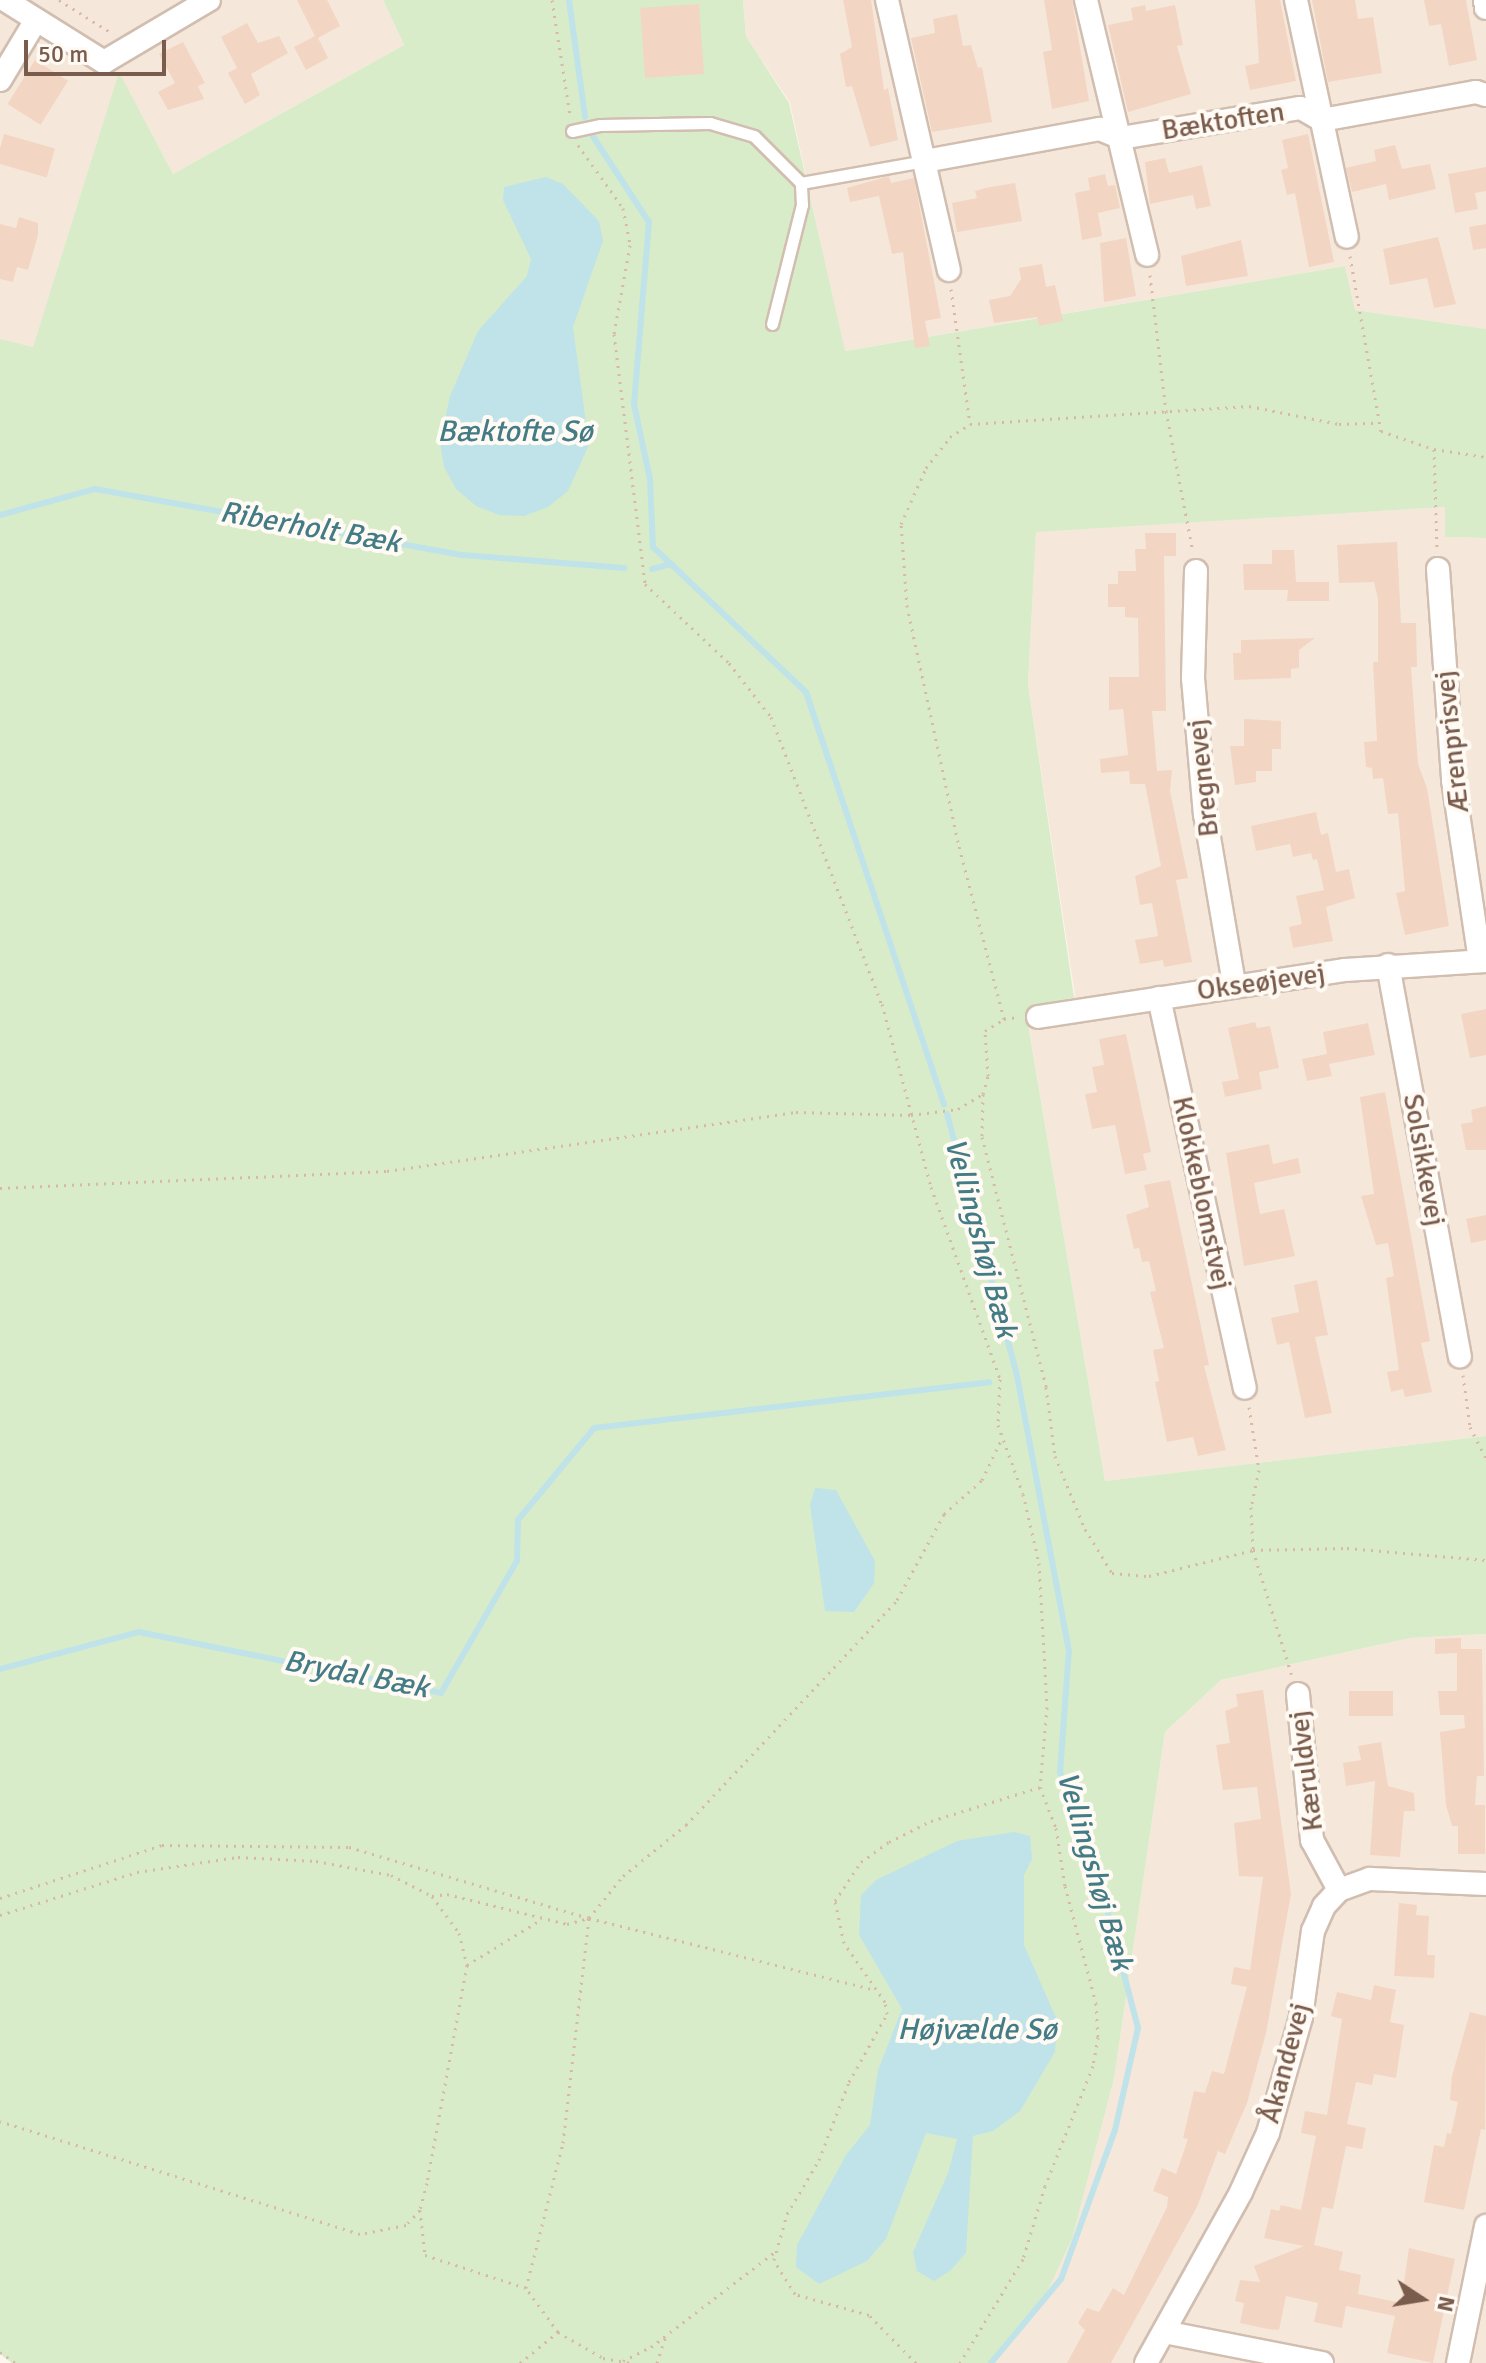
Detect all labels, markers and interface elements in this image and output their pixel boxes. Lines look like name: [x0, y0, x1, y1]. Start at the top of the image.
scale bar: [28, 24, 170, 74]
text: 50 m: [38, 39, 88, 69]
street label: Bæktoften: [1159, 95, 1287, 147]
water label: Bæktofte Sø: [437, 414, 593, 450]
water label: Riberholt Bæk: [217, 494, 403, 562]
street label: Ærenprisvej: [1428, 669, 1476, 815]
street label: Bregnevej: [1180, 717, 1226, 839]
street label: Okseøjevej: [1195, 956, 1327, 1008]
street label: Solsikkevej: [1396, 1091, 1452, 1229]
street label: Klokkeblomstvej: [1165, 1093, 1239, 1293]
water label: Vellingshøj Bæk: [936, 1134, 1024, 1342]
water label: Brydal Bæk: [281, 1643, 431, 1707]
street label: Kæruldvej: [1282, 1709, 1330, 1833]
water label: Vellingshøj Bæk: [1048, 1768, 1140, 1974]
street label: Åkandevej: [1253, 1999, 1317, 2127]
water label: Højvælde Sø: [897, 2012, 1057, 2048]
north arrow: [1382, 2259, 1462, 2339]
text: N: [1431, 2294, 1461, 2314]

